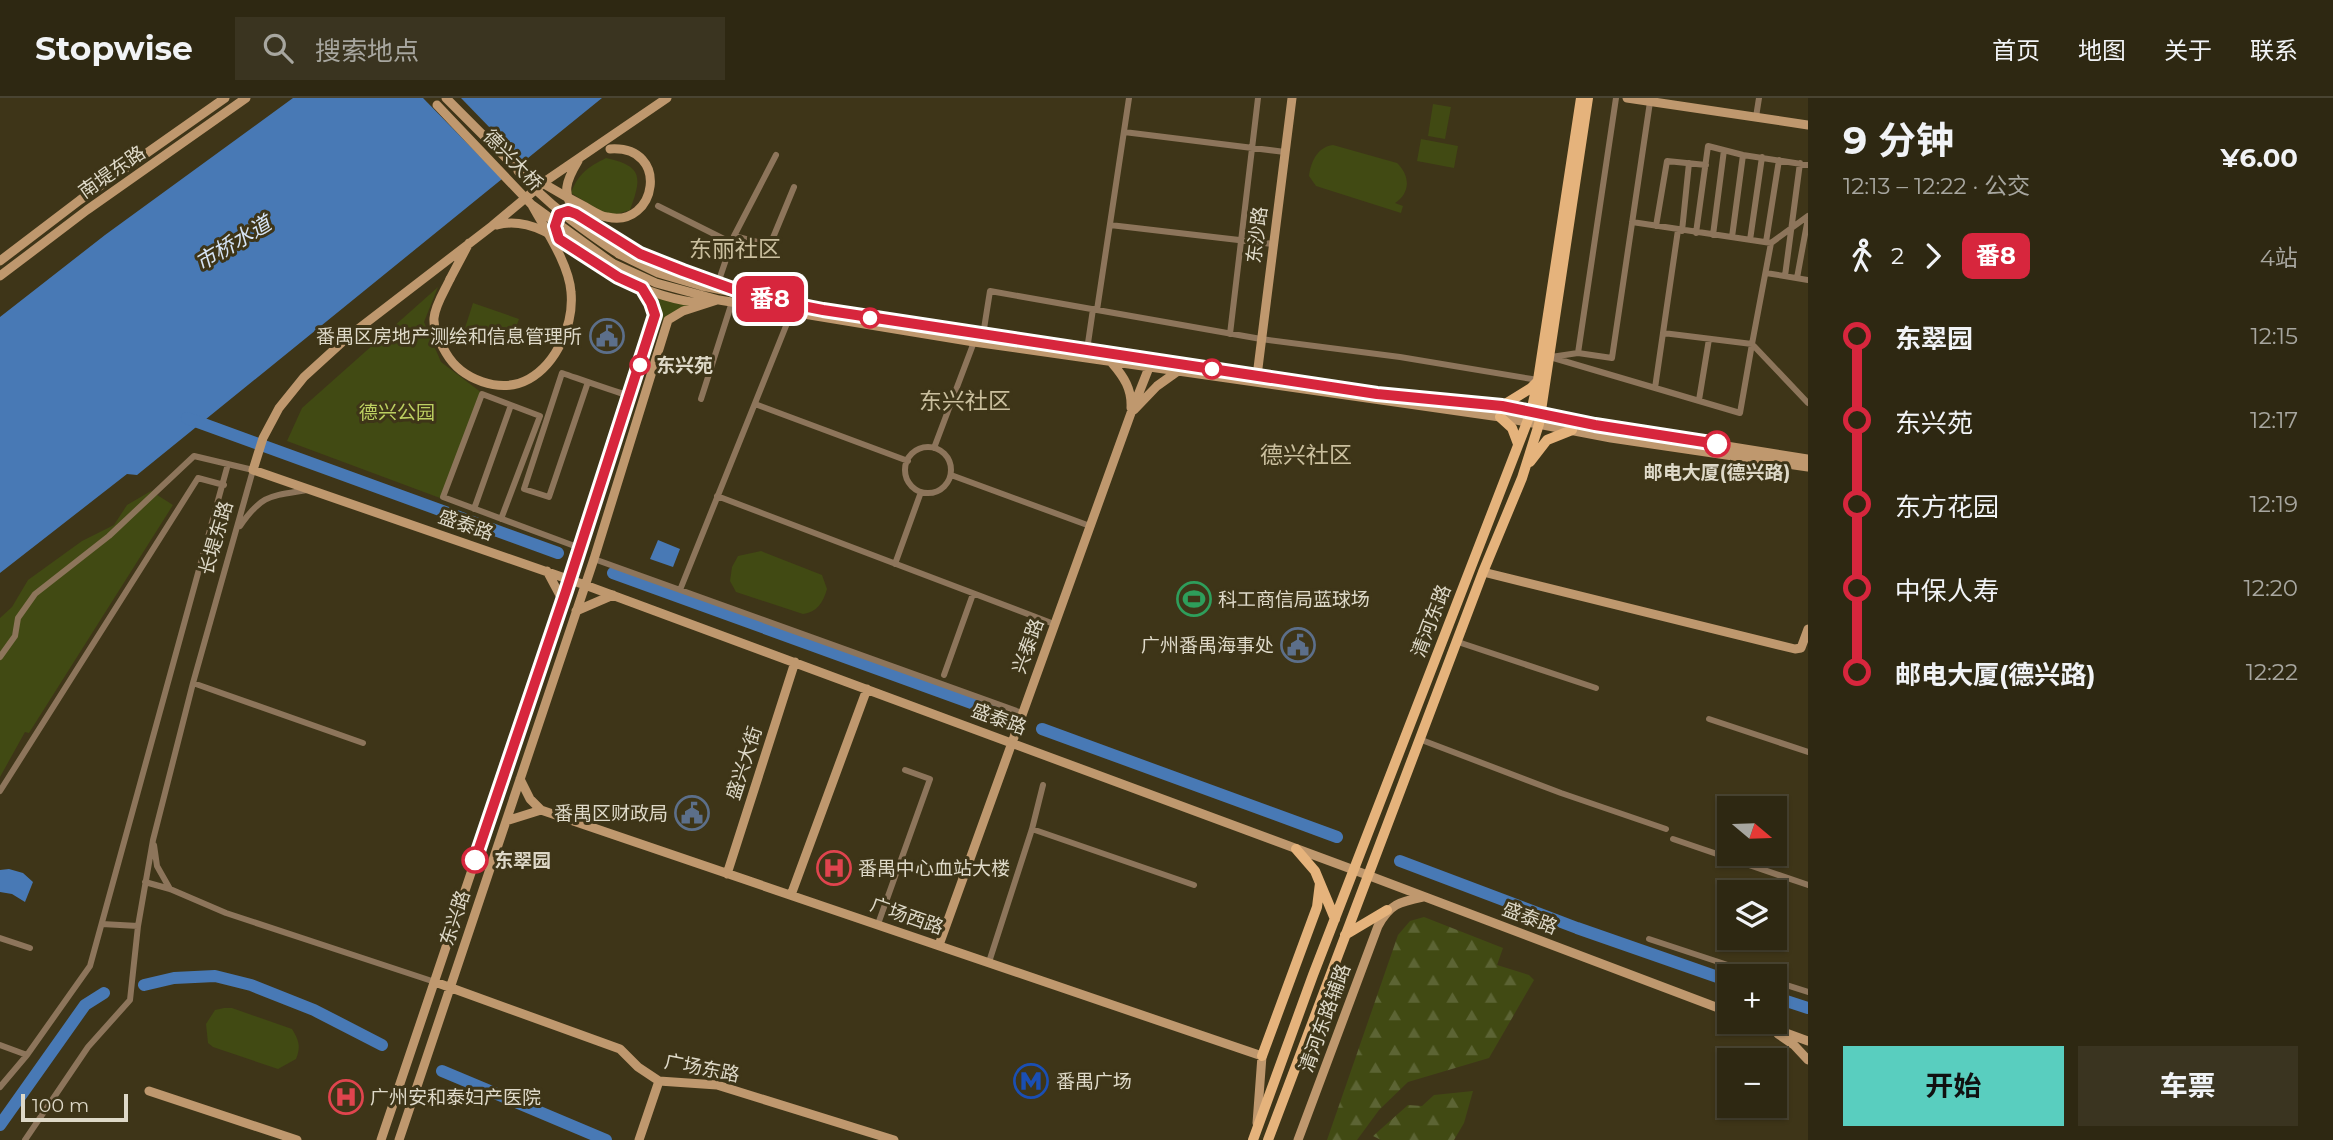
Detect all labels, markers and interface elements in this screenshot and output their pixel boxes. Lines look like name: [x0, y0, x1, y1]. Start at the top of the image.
search box: [235, 17, 725, 80]
text: Stopwise: [35, 28, 193, 68]
icon: search: [259, 29, 297, 67]
text: 搜索地点: [315, 35, 419, 67]
text: 首页: [1992, 36, 2040, 65]
text: 地图: [2078, 36, 2126, 65]
text: 关于: [2164, 36, 2212, 65]
text: 联系: [2250, 36, 2298, 65]
text: 9 分钟: [1843, 117, 1954, 164]
street label: 德兴大桥: [478, 125, 548, 195]
street label: 南堤东路: [74, 141, 150, 203]
text: ¥6.00: [2221, 142, 2298, 174]
text: 12:13 – 12:22 · 公交: [1843, 172, 2030, 200]
street label: 东沙路: [1242, 205, 1272, 265]
water label: 市桥水道: [191, 209, 278, 275]
district label: 东丽社区: [689, 235, 781, 263]
icon: walk: [1843, 237, 1881, 275]
icon: forward: [1914, 237, 1952, 275]
text: 番8: [1976, 241, 2016, 270]
text: 2: [1891, 242, 1904, 270]
text: 4站: [2260, 244, 2298, 272]
line badge: 番8: [738, 276, 802, 322]
text: 番8: [750, 284, 790, 313]
unlabelled marker: [860, 308, 880, 328]
public building icon: 番禺区房地产测绘和信息管理所: [588, 317, 626, 355]
text: 12:15: [2250, 322, 2298, 350]
text: 东翠园: [1895, 323, 1973, 355]
place label: 番禺区房地产测绘和信息管理所: [316, 325, 582, 348]
place label: 东兴苑: [656, 354, 713, 377]
marker: 东兴苑: [630, 355, 650, 375]
unlabelled marker: [1202, 359, 1222, 379]
district label: 东兴社区: [919, 387, 1011, 415]
park label: 德兴公园: [359, 401, 435, 424]
text: 12:17: [2250, 406, 2298, 434]
text: 东兴苑: [1895, 407, 1973, 439]
marker: 邮电大厦(德兴路): [1704, 431, 1730, 457]
district label: 德兴社区: [1260, 441, 1352, 469]
place label: 邮电大厦(德兴路): [1644, 461, 1790, 484]
text: 12:19: [2249, 490, 2298, 518]
text: 东方花园: [1895, 491, 1999, 523]
street label: 长堤东路: [194, 498, 238, 578]
street label: 盛泰路: [435, 505, 497, 545]
text: 12:20: [2244, 574, 2298, 602]
text: 中保人寿: [1895, 575, 1999, 607]
sports icon: 科工商信局蓝球场: [1175, 580, 1213, 618]
street label: 清河东路: [1407, 581, 1455, 661]
place label: 科工商信局蓝球场: [1218, 588, 1370, 611]
street label: 兴泰路: [1007, 615, 1049, 677]
public building icon: 广州番禺海事处: [1279, 626, 1317, 664]
place label: 广州番禺海事处: [1141, 634, 1274, 657]
text: 12:22: [2246, 658, 2298, 686]
text: 邮电大厦(德兴路): [1895, 659, 2096, 691]
street label: 盛泰路: [968, 698, 1030, 740]
street label: 盛兴大街: [721, 723, 767, 803]
public building icon: 番禺区财政局: [673, 794, 711, 832]
north arrow: [1717, 796, 1787, 866]
map controls: [1717, 796, 1787, 1118]
place label: 番禺区财政局: [554, 802, 668, 825]
marker: 东翠园: [462, 847, 488, 873]
place label: 东翠园: [494, 849, 551, 872]
hospital icon: 番禺中心血站大楼: [815, 849, 853, 887]
place label: 番禺中心血站大楼: [858, 857, 1010, 880]
button: layers: [1717, 880, 1787, 950]
street label: 东兴路: [435, 887, 475, 949]
street label: 广场西路: [867, 893, 947, 939]
street label: 盛泰路: [1499, 897, 1561, 939]
street label: 清河东路辅路: [1295, 960, 1355, 1076]
button: +: [1717, 964, 1787, 1034]
button: 开始: [1843, 1046, 2064, 1126]
button: 车票: [2078, 1046, 2298, 1126]
button: −: [1717, 1048, 1787, 1118]
street label: 广场东路: [662, 1049, 742, 1087]
metro station icon: 番禺广场: [1012, 1062, 1050, 1100]
place label: 番禺广场: [1056, 1070, 1132, 1093]
hospital icon: 广州安和泰妇产医院: [327, 1078, 365, 1116]
place label: 广州安和泰妇产医院: [370, 1086, 541, 1109]
scale bar: [21, 1091, 128, 1123]
text: 100 m: [32, 1094, 89, 1117]

